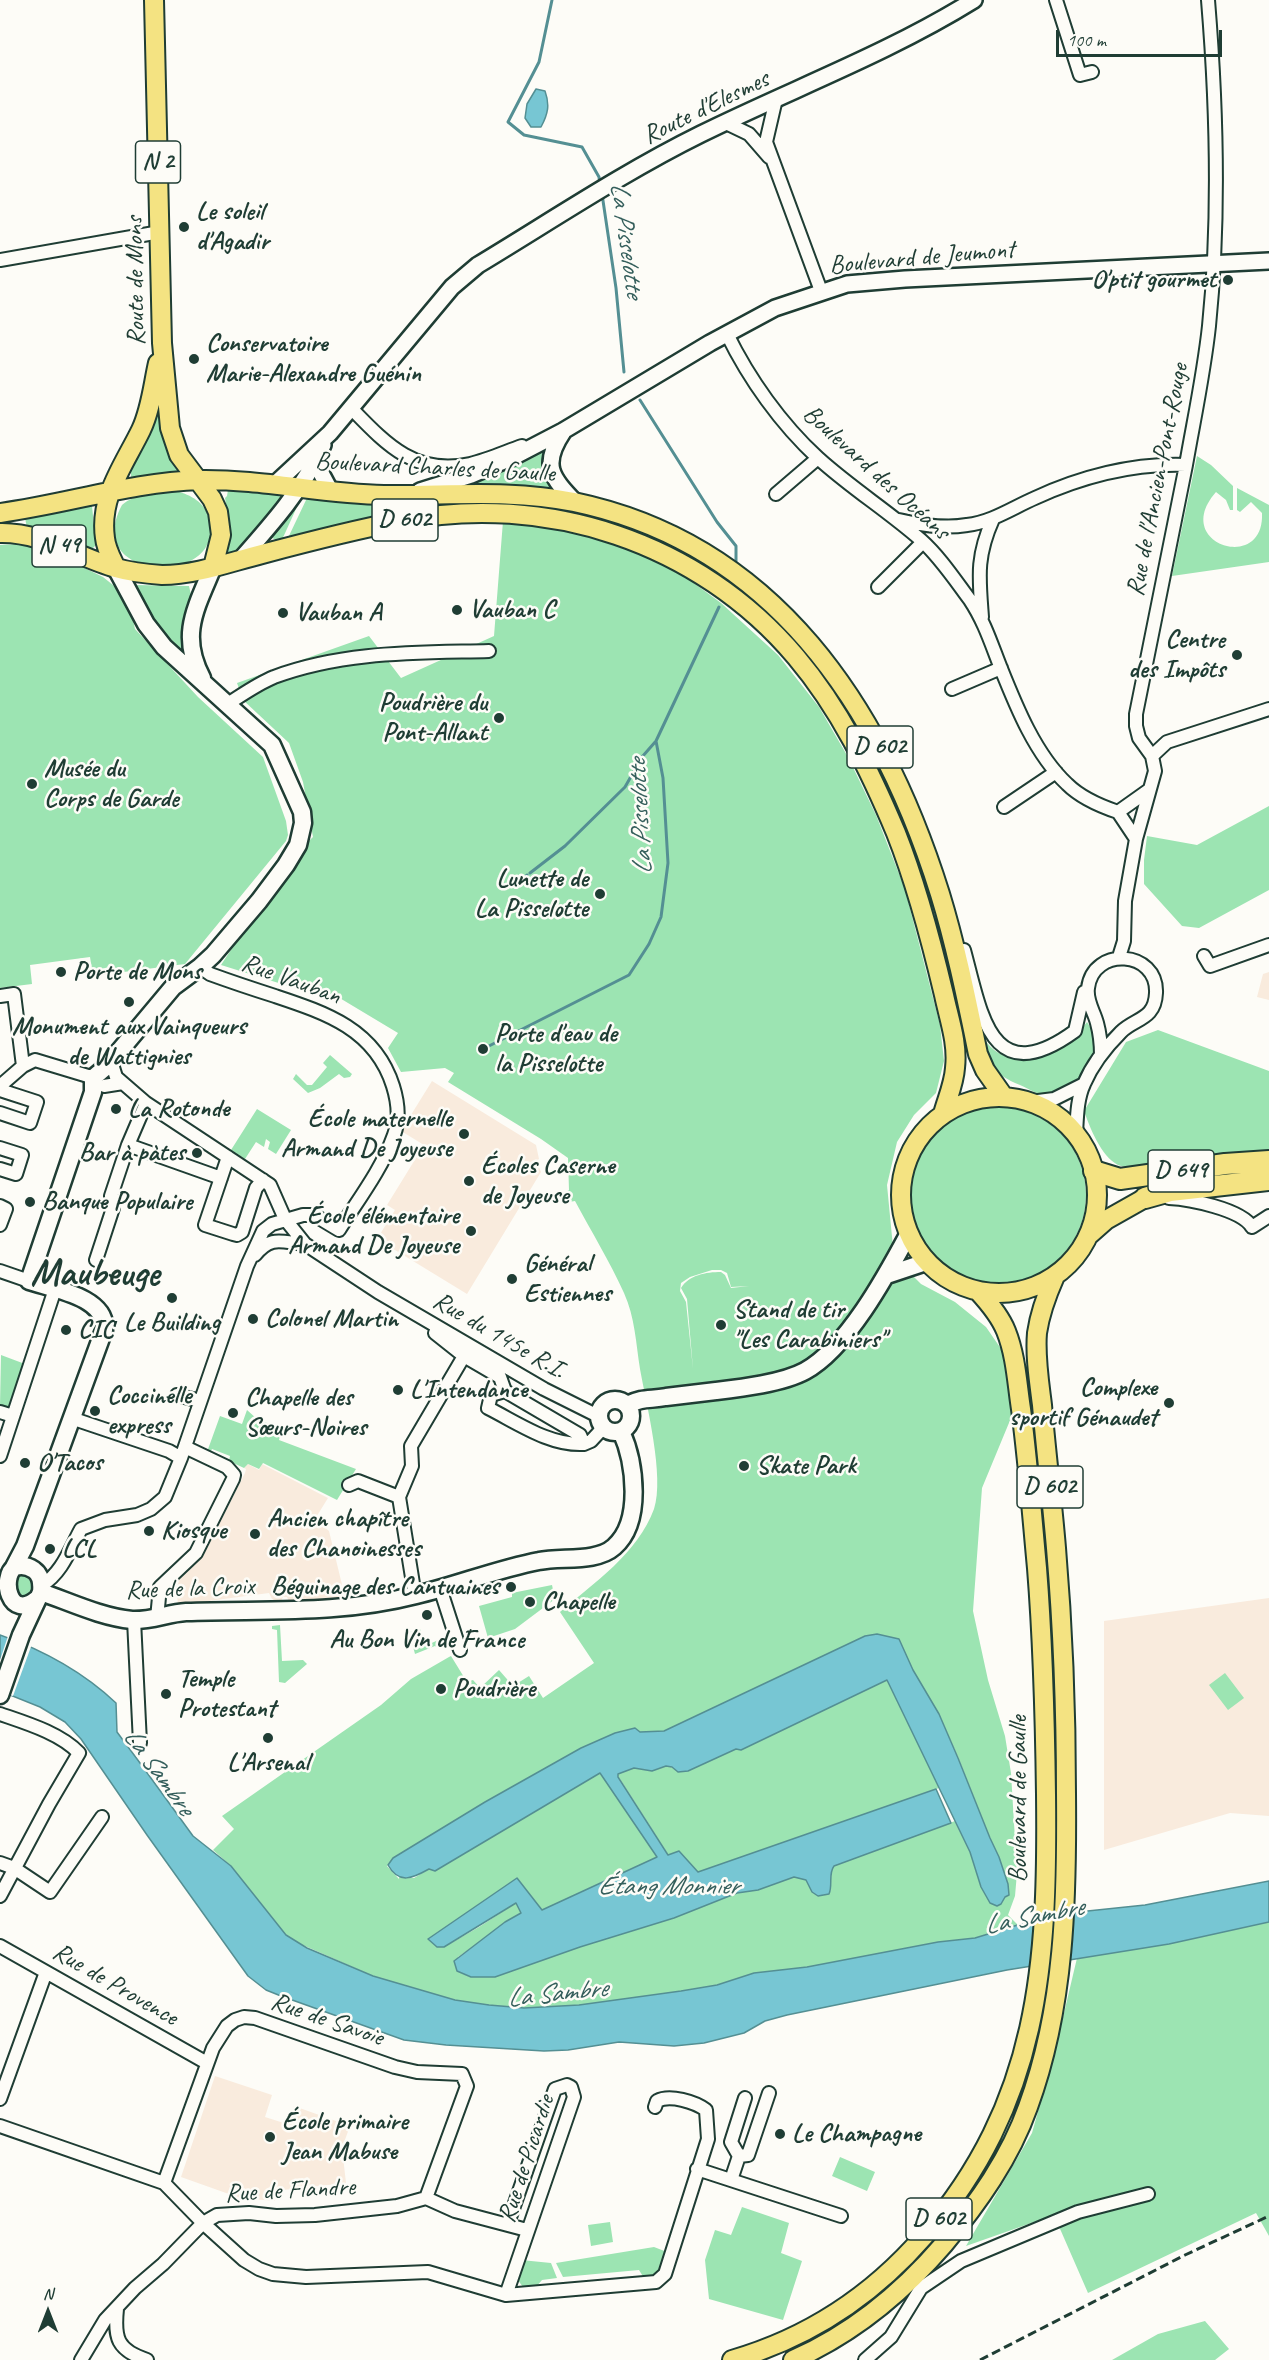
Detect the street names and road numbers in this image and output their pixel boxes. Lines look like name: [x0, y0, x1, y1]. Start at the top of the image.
street label: Route d'Elesmes: [638, 64, 774, 152]
road number: N 2: [136, 141, 180, 183]
street label: Route de Mons: [119, 216, 153, 346]
street label: Boulevard de Jeumont: [828, 234, 1016, 282]
street label: Rue de l'Ancien-Pont-Rouge: [1120, 361, 1196, 599]
street label: Boulevard des Océans: [796, 399, 956, 547]
street label: Boulevard Charles de Gaulle: [314, 446, 556, 490]
road number: D 602: [372, 499, 438, 541]
road number: N 49: [32, 525, 86, 567]
road number: D 602: [847, 726, 913, 768]
street label: Rue Vauban: [237, 948, 345, 1012]
road number: D 649: [1148, 1150, 1214, 1192]
street label: Rue du 145e R.I.: [427, 1286, 571, 1386]
road number: D 602: [1017, 1466, 1083, 1508]
street label: Rue de la Croix: [125, 1571, 255, 1607]
street label: Boulevard de Gaulle: [1003, 1716, 1035, 1882]
street label: Rue de Provence: [47, 1937, 183, 2033]
street label: Rue de Savoie: [267, 1986, 387, 2054]
street label: Rue de Picardie: [492, 2091, 562, 2227]
street label: Rue de Flandre: [224, 2172, 356, 2210]
road number: D 602: [906, 2198, 972, 2240]

